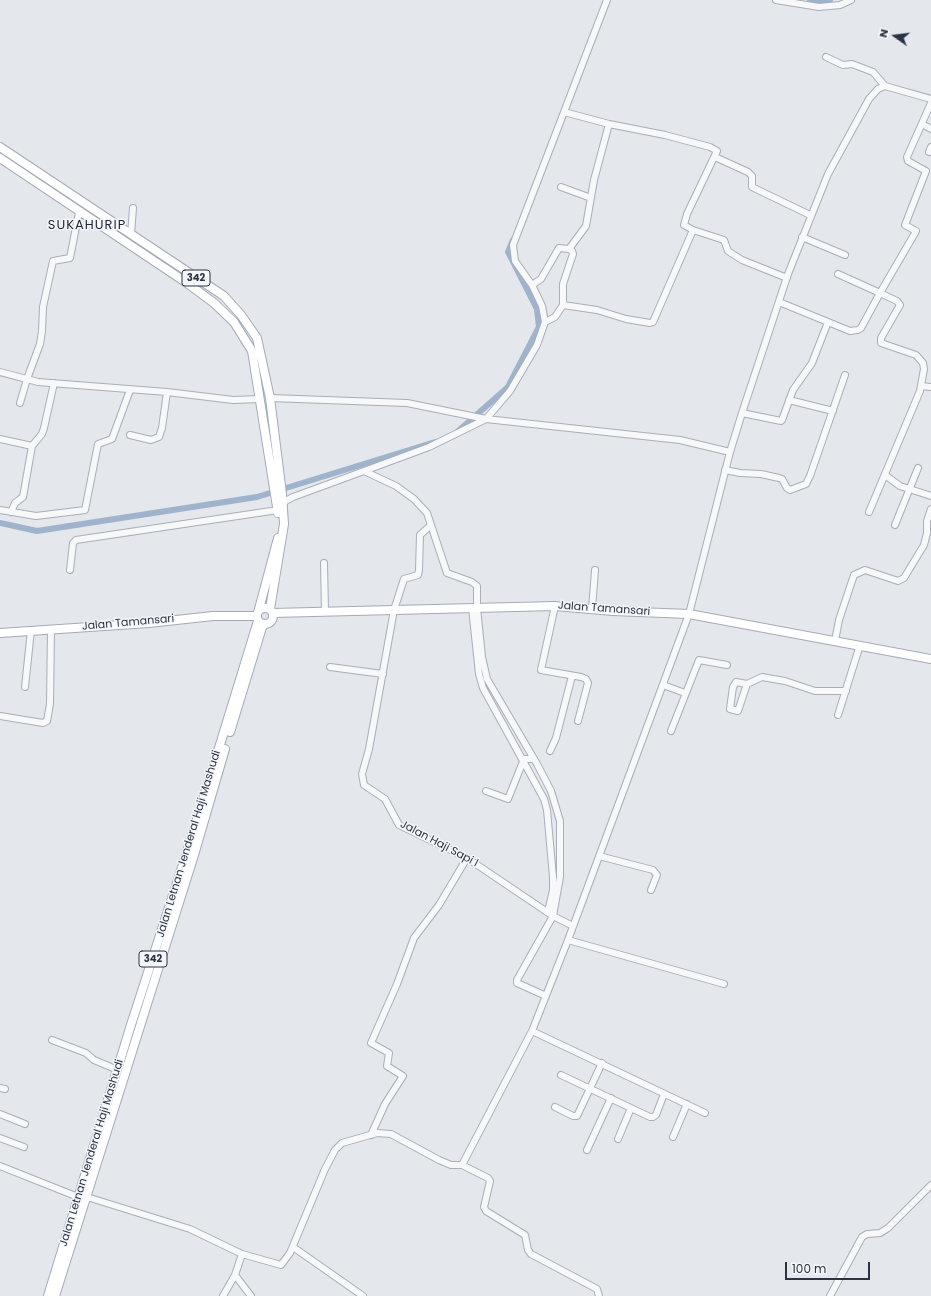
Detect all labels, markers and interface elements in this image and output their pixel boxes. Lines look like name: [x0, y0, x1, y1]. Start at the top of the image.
north arrow: [875, 16, 915, 56]
text: N: [875, 27, 892, 39]
district label: SUKAHURIP: [48, 218, 126, 234]
road number: 342: [182, 270, 210, 286]
street label: Jalan Tamansari: [557, 599, 651, 619]
street label: Jalan Tamansari: [81, 612, 175, 634]
street label: Jalan Letnan Jenderal Haji Mashudi: [154, 749, 224, 939]
street label: Jalan Haji Sapi I: [398, 818, 480, 870]
road number: 342: [139, 951, 167, 967]
street label: Jalan Letnan Jenderal Haji Mashudi: [57, 1058, 127, 1248]
scale bar: [787, 1254, 872, 1280]
text: 100 m: [792, 1260, 826, 1277]

